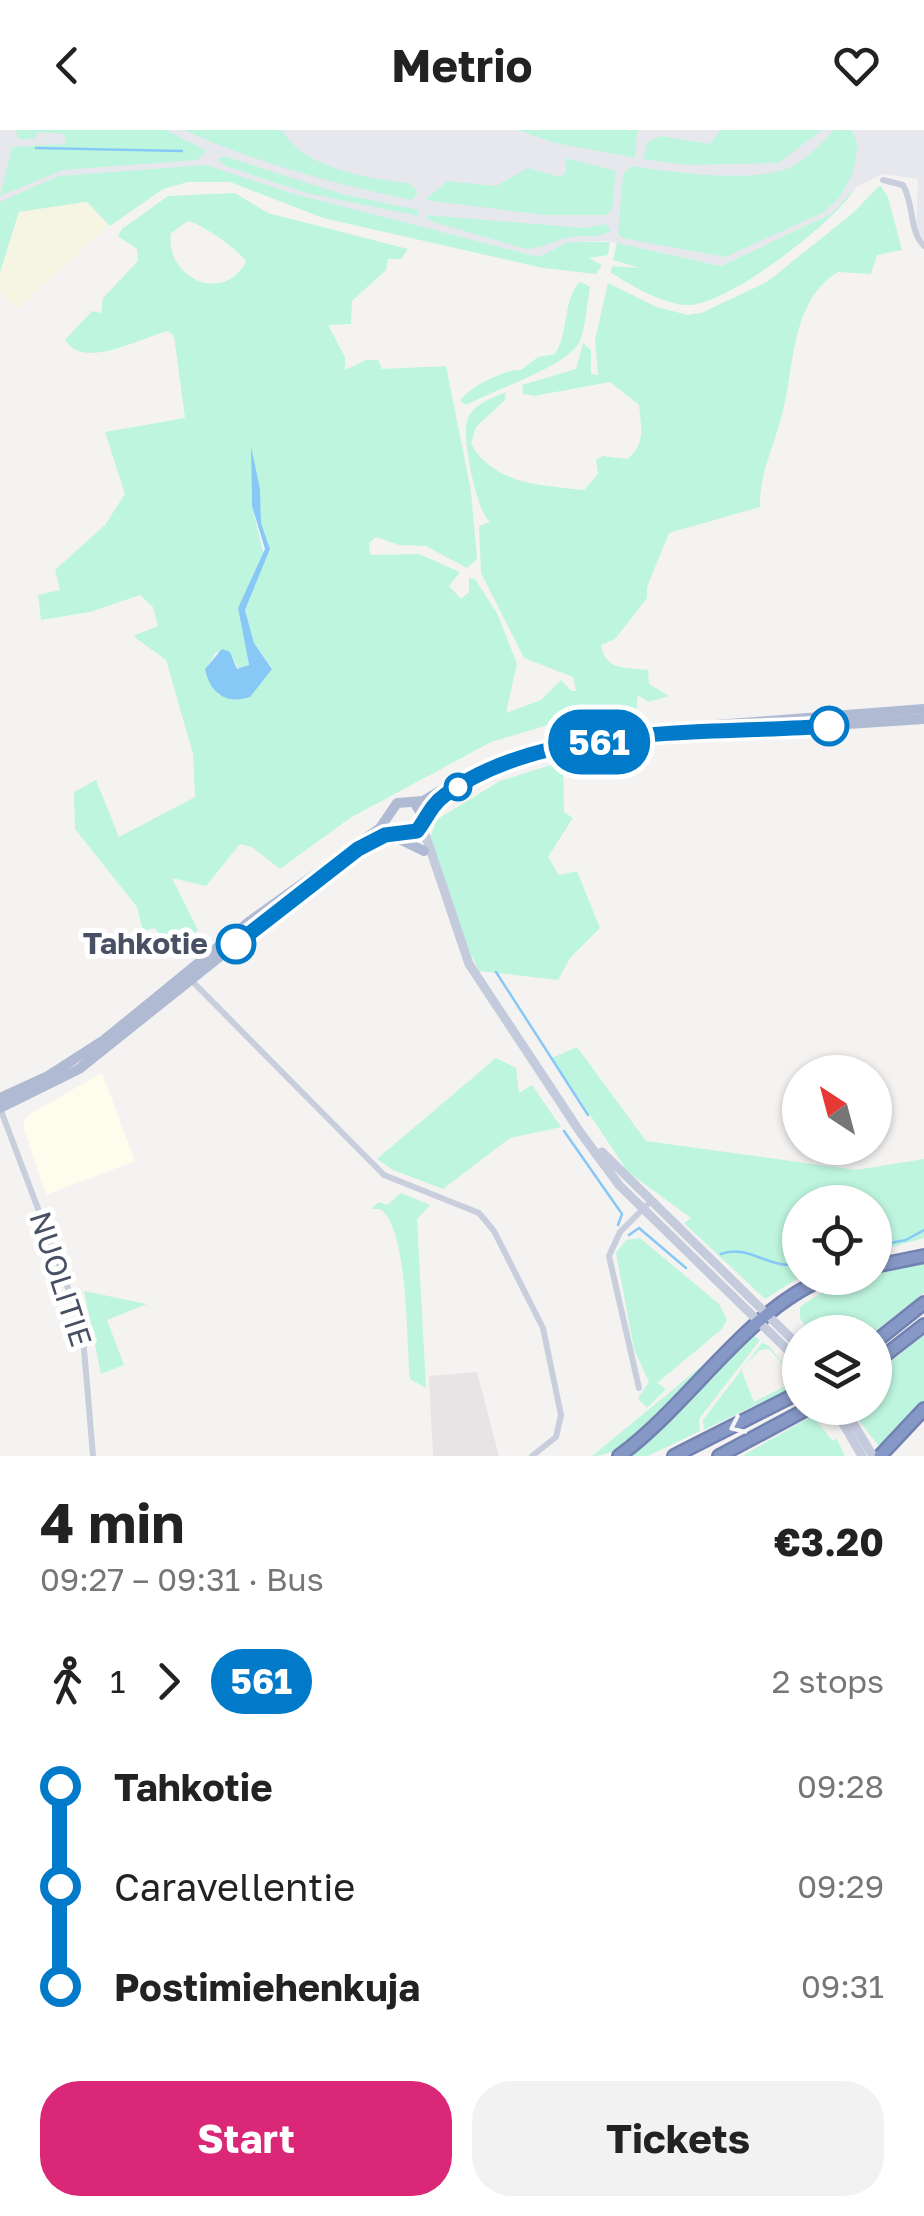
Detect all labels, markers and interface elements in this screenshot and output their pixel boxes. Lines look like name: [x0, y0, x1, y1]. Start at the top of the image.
icon: back: [40, 38, 95, 93]
text: Metrio: [391, 38, 533, 92]
icon: heart: [829, 38, 884, 93]
unlabelled marker: [810, 707, 848, 745]
line badge: 561: [542, 710, 656, 774]
text: 561: [568, 721, 630, 763]
unlabelled marker: [445, 774, 471, 800]
place label: Tahkotie: [83, 925, 208, 961]
marker: Tahkotie: [217, 925, 255, 963]
north arrow: [782, 1055, 892, 1165]
map controls: [782, 1055, 892, 1425]
button: locate: [782, 1185, 892, 1295]
street label: NUOLITIE: [22, 1207, 100, 1351]
button: layers: [782, 1315, 892, 1425]
one-way arrow: [730, 1413, 748, 1433]
text: 4 min: [40, 1489, 185, 1555]
text: €3.20: [774, 1519, 884, 1564]
text: 09:27 – 09:31 · Bus: [40, 1560, 324, 1598]
icon: walk: [40, 1654, 95, 1709]
icon: forward: [141, 1654, 196, 1709]
text: 561: [231, 1660, 292, 1702]
text: 1: [110, 1662, 126, 1700]
text: 2 stops: [772, 1662, 884, 1700]
text: Tahkotie: [114, 1764, 273, 1809]
text: 09:28: [797, 1767, 884, 1805]
text: Caravellentie: [114, 1864, 355, 1909]
text: 09:29: [797, 1867, 884, 1905]
text: Postimiehenkuja: [114, 1964, 420, 2009]
text: 09:31: [801, 1967, 884, 2005]
button: Start: [40, 2081, 452, 2196]
button: Tickets: [472, 2081, 884, 2196]

